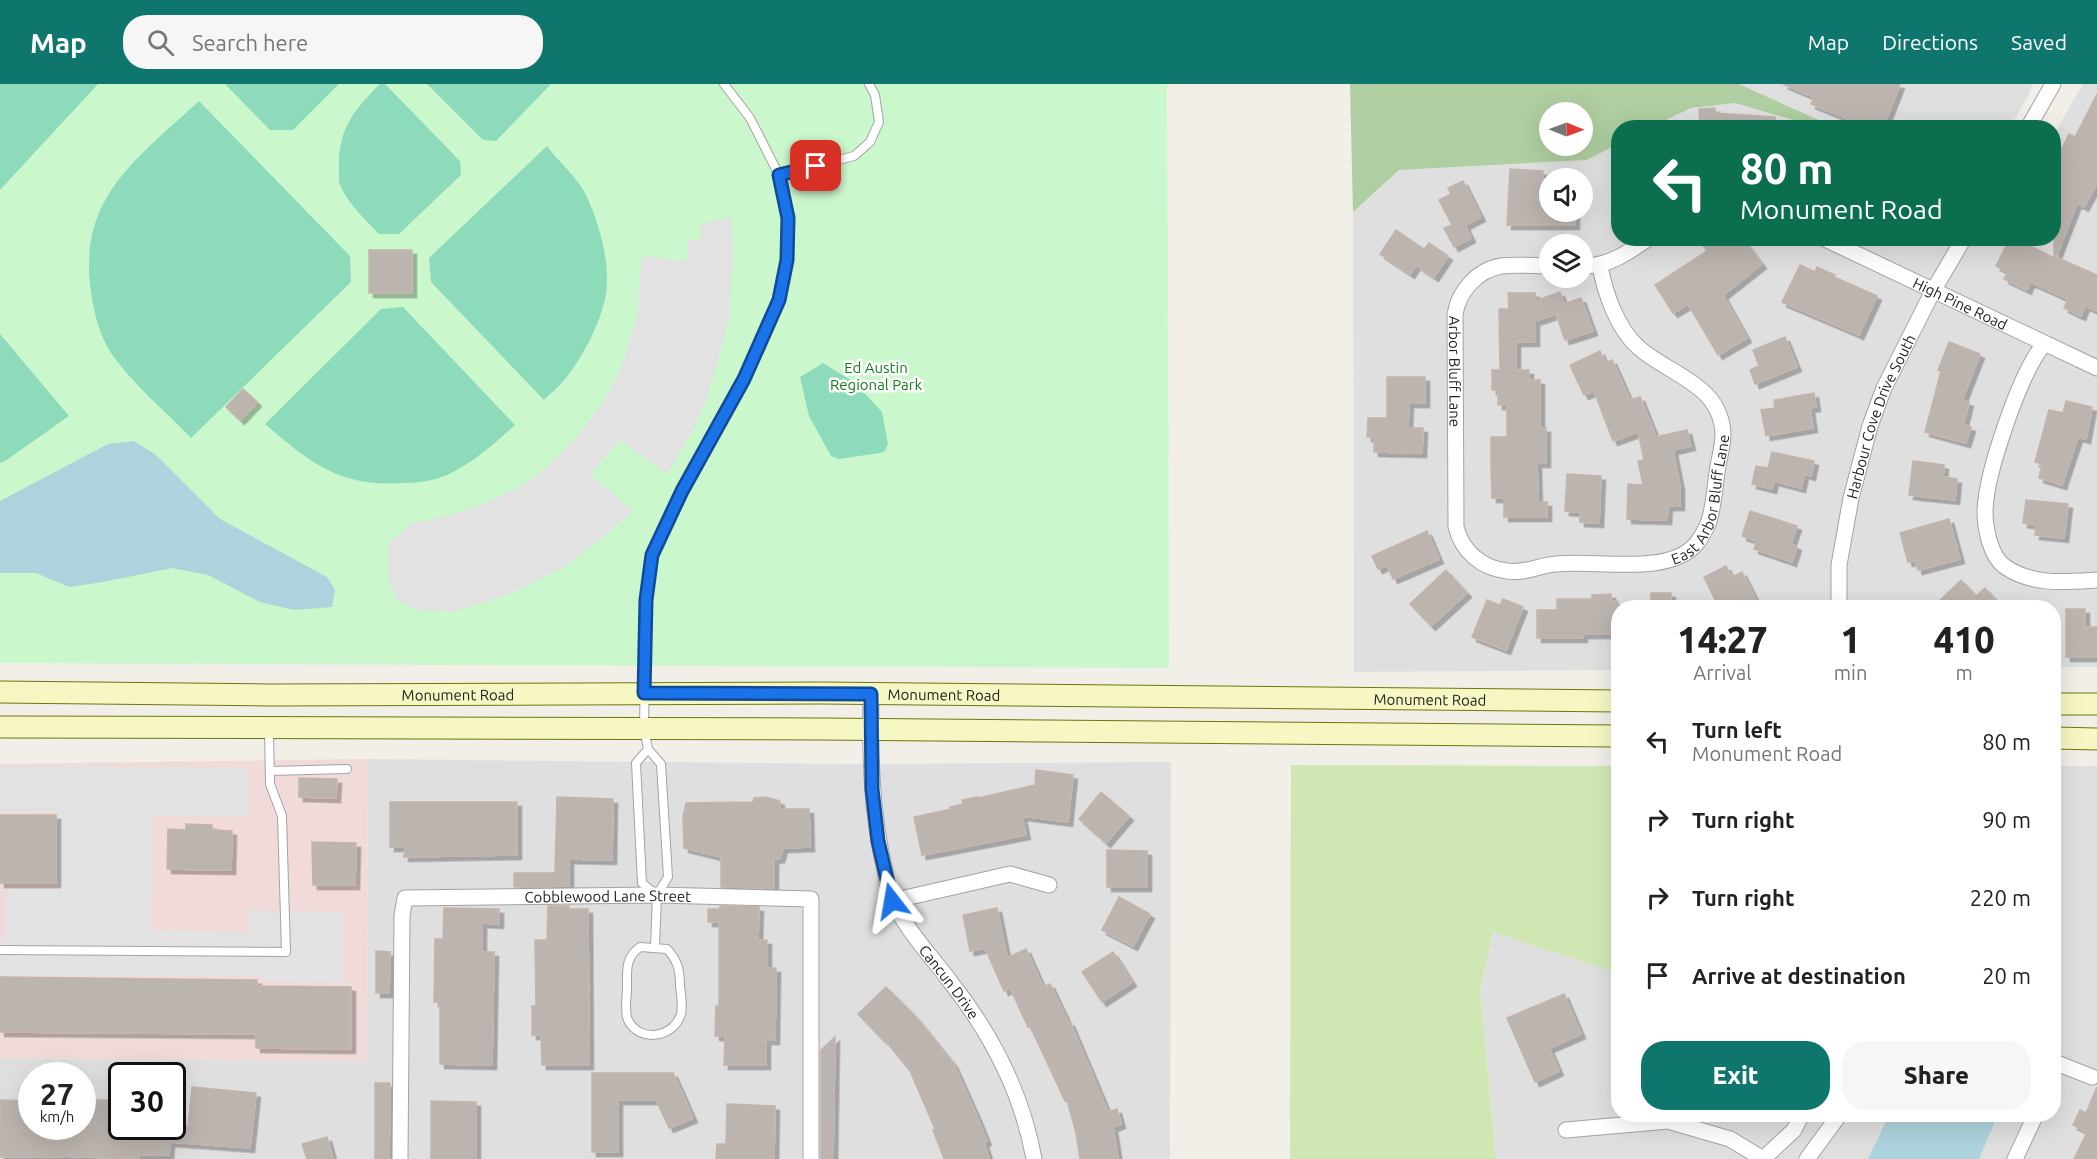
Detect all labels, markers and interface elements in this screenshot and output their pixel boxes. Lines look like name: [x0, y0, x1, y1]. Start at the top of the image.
search box: [123, 15, 543, 69]
icon: search: [144, 26, 177, 59]
text: Map: [30, 27, 87, 58]
text: Search here: [192, 30, 308, 55]
text: Map: [1808, 30, 1849, 54]
text: Directions: [1882, 30, 1978, 54]
text: Saved: [2011, 30, 2067, 54]
north arrow: [1539, 102, 1593, 156]
map controls: [1539, 102, 1593, 288]
pin: [790, 140, 841, 191]
icon: left: [1641, 144, 1719, 222]
text: 80 m: [1740, 145, 1834, 192]
icon: arrive: [799, 149, 832, 182]
button: sound: [1539, 168, 1593, 222]
text: Monument Road: [1740, 194, 1943, 224]
button: layers: [1539, 234, 1593, 288]
street label: High Pine Road: [1910, 274, 2010, 333]
street label: Arbor Bluff Lane: [1447, 316, 1464, 427]
street label: Harbour Cove Drive South: [1843, 331, 1918, 501]
park label: Ed Austin Regional Park: [830, 359, 922, 393]
street label: East Arbor Bluff Lane: [1669, 434, 1732, 567]
text: 14:27: [1677, 619, 1767, 660]
text: 1: [1840, 619, 1861, 660]
text: 410: [1934, 619, 1995, 660]
text: Arrival: [1693, 661, 1752, 684]
text: min: [1834, 661, 1867, 684]
text: m: [1956, 661, 1973, 684]
street label: Monument Road: [888, 685, 1000, 703]
street label: Monument Road: [402, 686, 514, 703]
street label: Monument Road: [1373, 690, 1486, 708]
text: Turn left: [1692, 717, 1782, 742]
icon: left: [1641, 725, 1674, 758]
text: 80 m: [1982, 729, 2031, 754]
text: Monument Road: [1692, 742, 1842, 765]
icon: right: [1641, 803, 1674, 836]
text: Turn right: [1692, 807, 1794, 832]
text: 90 m: [1982, 807, 2031, 832]
position arrow: [860, 869, 924, 933]
icon: right: [1641, 881, 1674, 914]
text: Turn right: [1692, 885, 1794, 910]
text: 220 m: [1970, 885, 2031, 910]
street label: Cobblewood Lane Street: [524, 886, 691, 905]
street label: Cancun Drive: [916, 941, 983, 1022]
icon: arrive: [1641, 959, 1674, 992]
text: Arrive at destination: [1692, 963, 1906, 988]
text: 20 m: [1982, 963, 2031, 988]
button: Exit: [1641, 1041, 1830, 1110]
button: Share: [1842, 1041, 2031, 1110]
speed limit sign: 30: [108, 1062, 186, 1140]
text: 27: [40, 1077, 74, 1111]
text: km/h: [40, 1108, 74, 1125]

